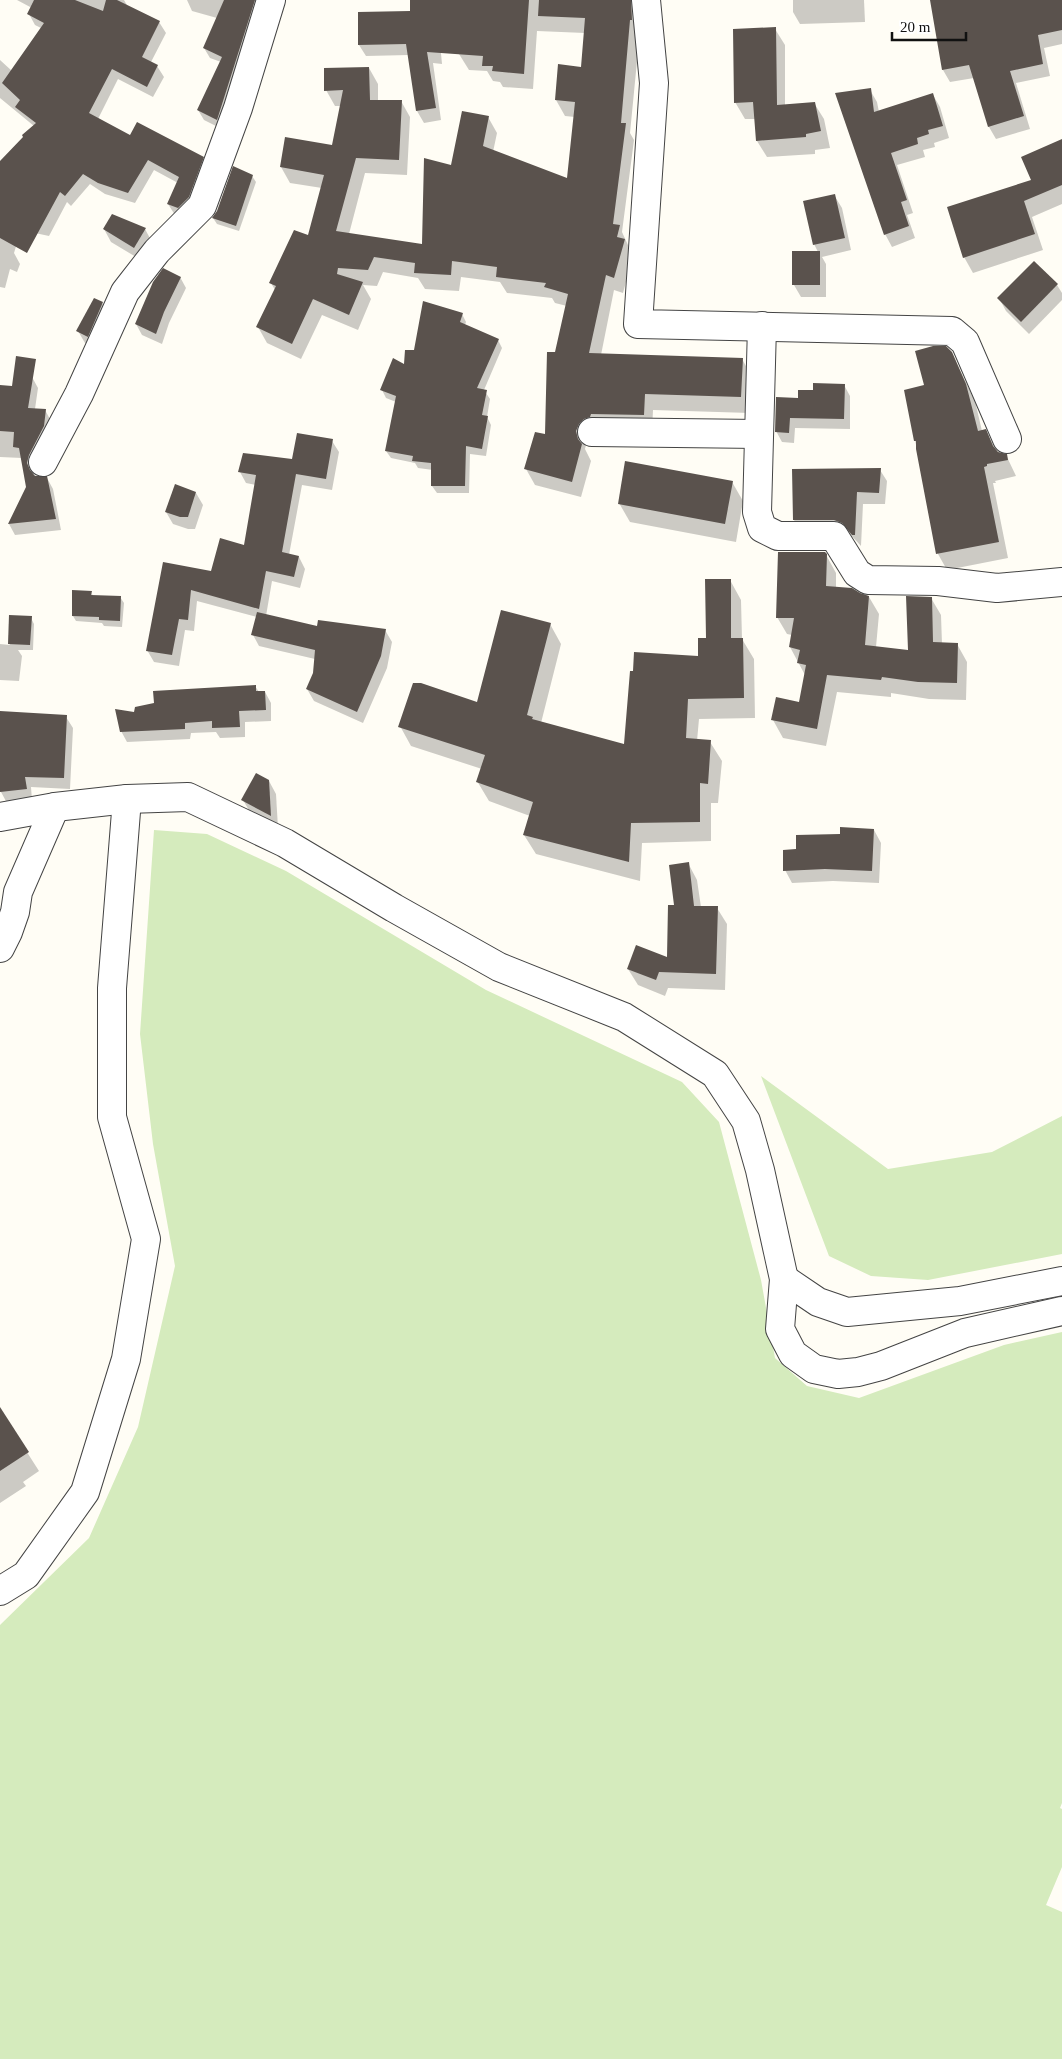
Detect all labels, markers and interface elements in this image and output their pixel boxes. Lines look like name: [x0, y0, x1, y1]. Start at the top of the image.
scale bar: [892, 10, 966, 42]
text: 20 m: [900, 19, 931, 35]

